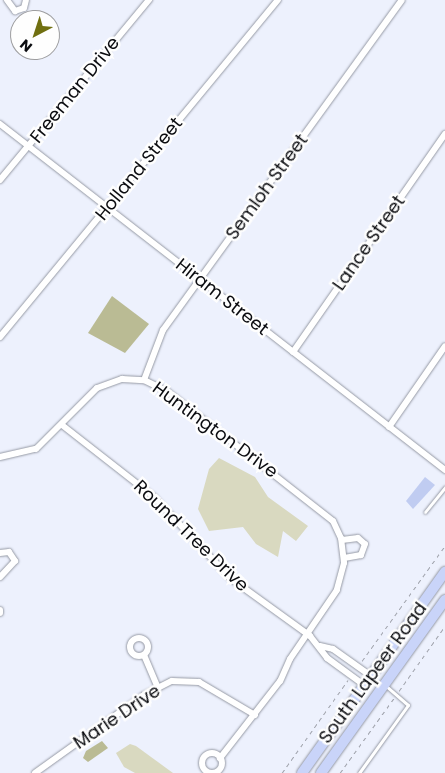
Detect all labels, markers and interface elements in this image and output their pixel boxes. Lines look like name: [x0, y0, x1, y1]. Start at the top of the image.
north arrow: [10, 10, 60, 60]
street label: Freeman Drive: [26, 33, 124, 147]
text: N: [16, 35, 36, 57]
street label: Holland Street: [91, 113, 187, 225]
street label: Semloh Street: [221, 130, 313, 244]
street label: Lance Street: [328, 191, 410, 295]
street label: Hiram Street: [171, 254, 273, 340]
street label: Huntington Drive: [148, 377, 282, 483]
street label: Round Tree Drive: [129, 476, 253, 596]
street label: South Lapeer Road: [315, 598, 431, 748]
street label: Marie Drive: [70, 680, 164, 754]

